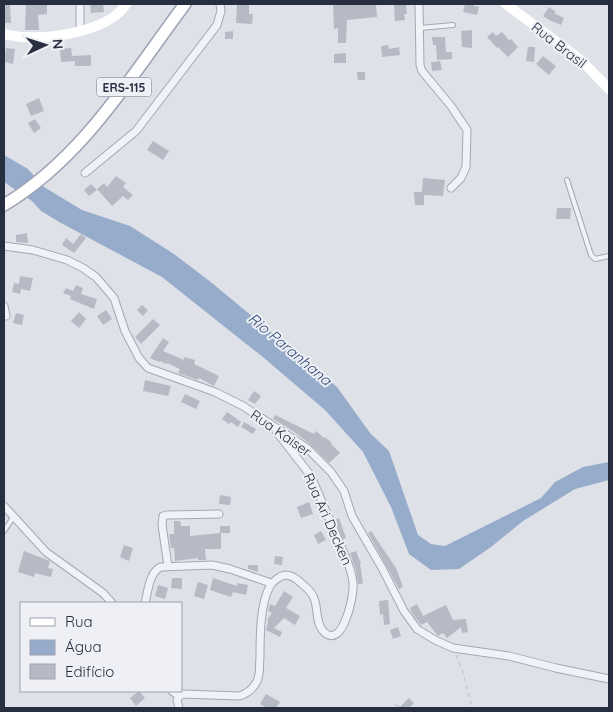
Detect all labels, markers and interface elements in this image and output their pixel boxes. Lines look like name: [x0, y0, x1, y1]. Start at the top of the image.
street label: Rua Brasil: [528, 18, 590, 72]
north arrow: [20, 20, 70, 70]
text: N: [49, 38, 67, 50]
road number: ERS-115: [96, 77, 152, 96]
water label: Rio Paranhana: [244, 309, 336, 390]
street label: Rua Kaiser: [247, 405, 315, 461]
street label: Rua Ari Decken: [300, 470, 356, 568]
legend: [20, 602, 182, 692]
text: Rua: [65, 612, 93, 631]
text: Água: [65, 637, 102, 656]
text: Edifício: [65, 662, 114, 681]

